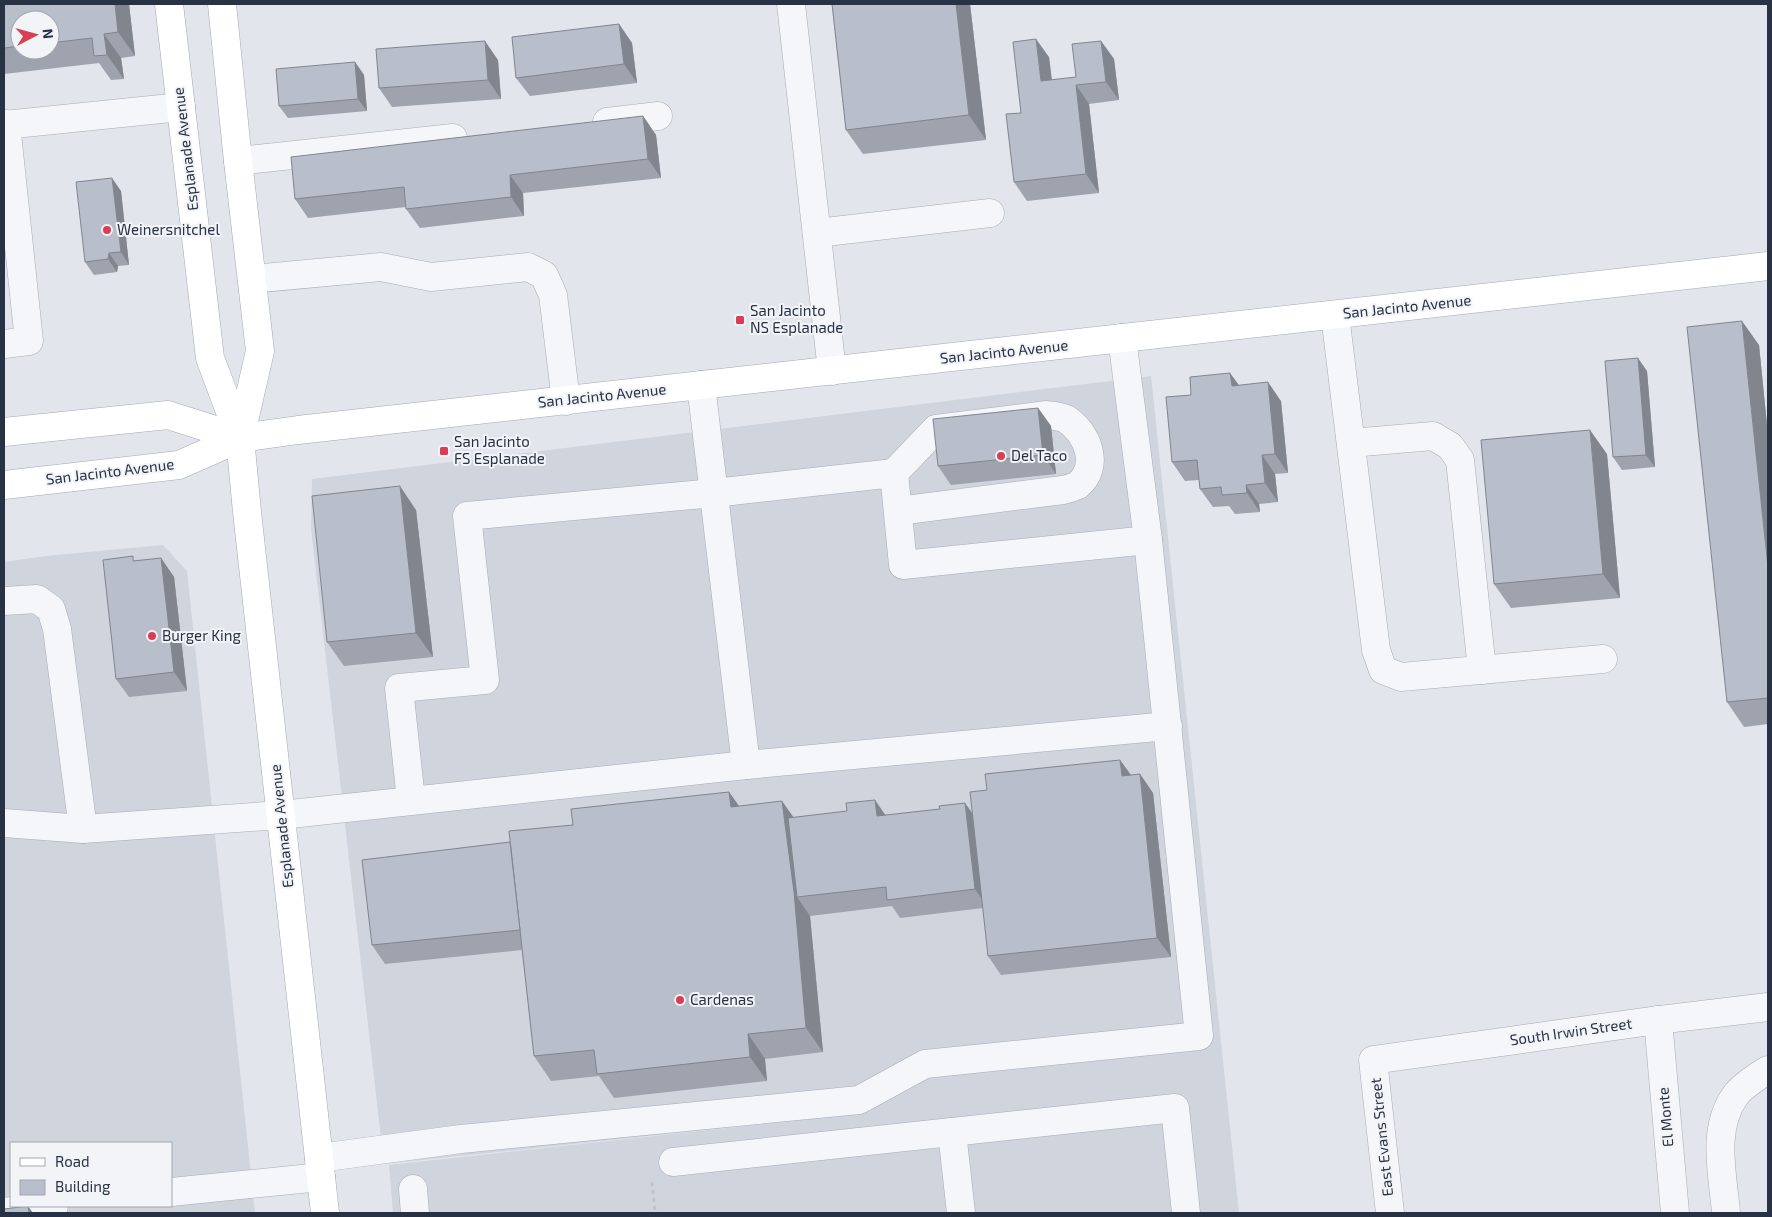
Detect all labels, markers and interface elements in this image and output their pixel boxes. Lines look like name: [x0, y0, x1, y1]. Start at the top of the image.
north arrow: [10, 10, 60, 60]
text: N: [39, 28, 57, 40]
street label: Esplanade Avenue: [169, 86, 202, 212]
place label: Weinersnitchel: [117, 220, 220, 238]
marker: Weinersnitchel: [101, 224, 113, 236]
street label: San Jacinto Avenue: [1342, 290, 1472, 322]
place label: San Jacinto NS Esplanade: [750, 301, 843, 336]
marker: San Jacinto NS Esplanade: [734, 314, 746, 326]
street label: San Jacinto Avenue: [939, 335, 1069, 367]
street label: San Jacinto Avenue: [537, 379, 667, 411]
place label: San Jacinto FS Esplanade: [454, 432, 545, 467]
marker: San Jacinto FS Esplanade: [438, 445, 450, 457]
place label: Del Taco: [1011, 446, 1067, 464]
marker: Del Taco: [995, 450, 1007, 462]
street label: San Jacinto Avenue: [45, 454, 175, 488]
place label: Burger King: [162, 626, 242, 644]
marker: Burger King: [146, 630, 158, 642]
street label: Esplanade Avenue: [266, 763, 296, 889]
place label: Cardenas: [690, 990, 754, 1008]
marker: Cardenas: [674, 994, 686, 1006]
street label: South Irwin Street: [1509, 1013, 1633, 1048]
street label: East Evans Street: [1366, 1077, 1396, 1197]
street label: El Monte: [1653, 1086, 1677, 1148]
legend: [10, 1142, 172, 1207]
text: Road: [55, 1152, 90, 1170]
text: Building: [55, 1177, 111, 1195]

